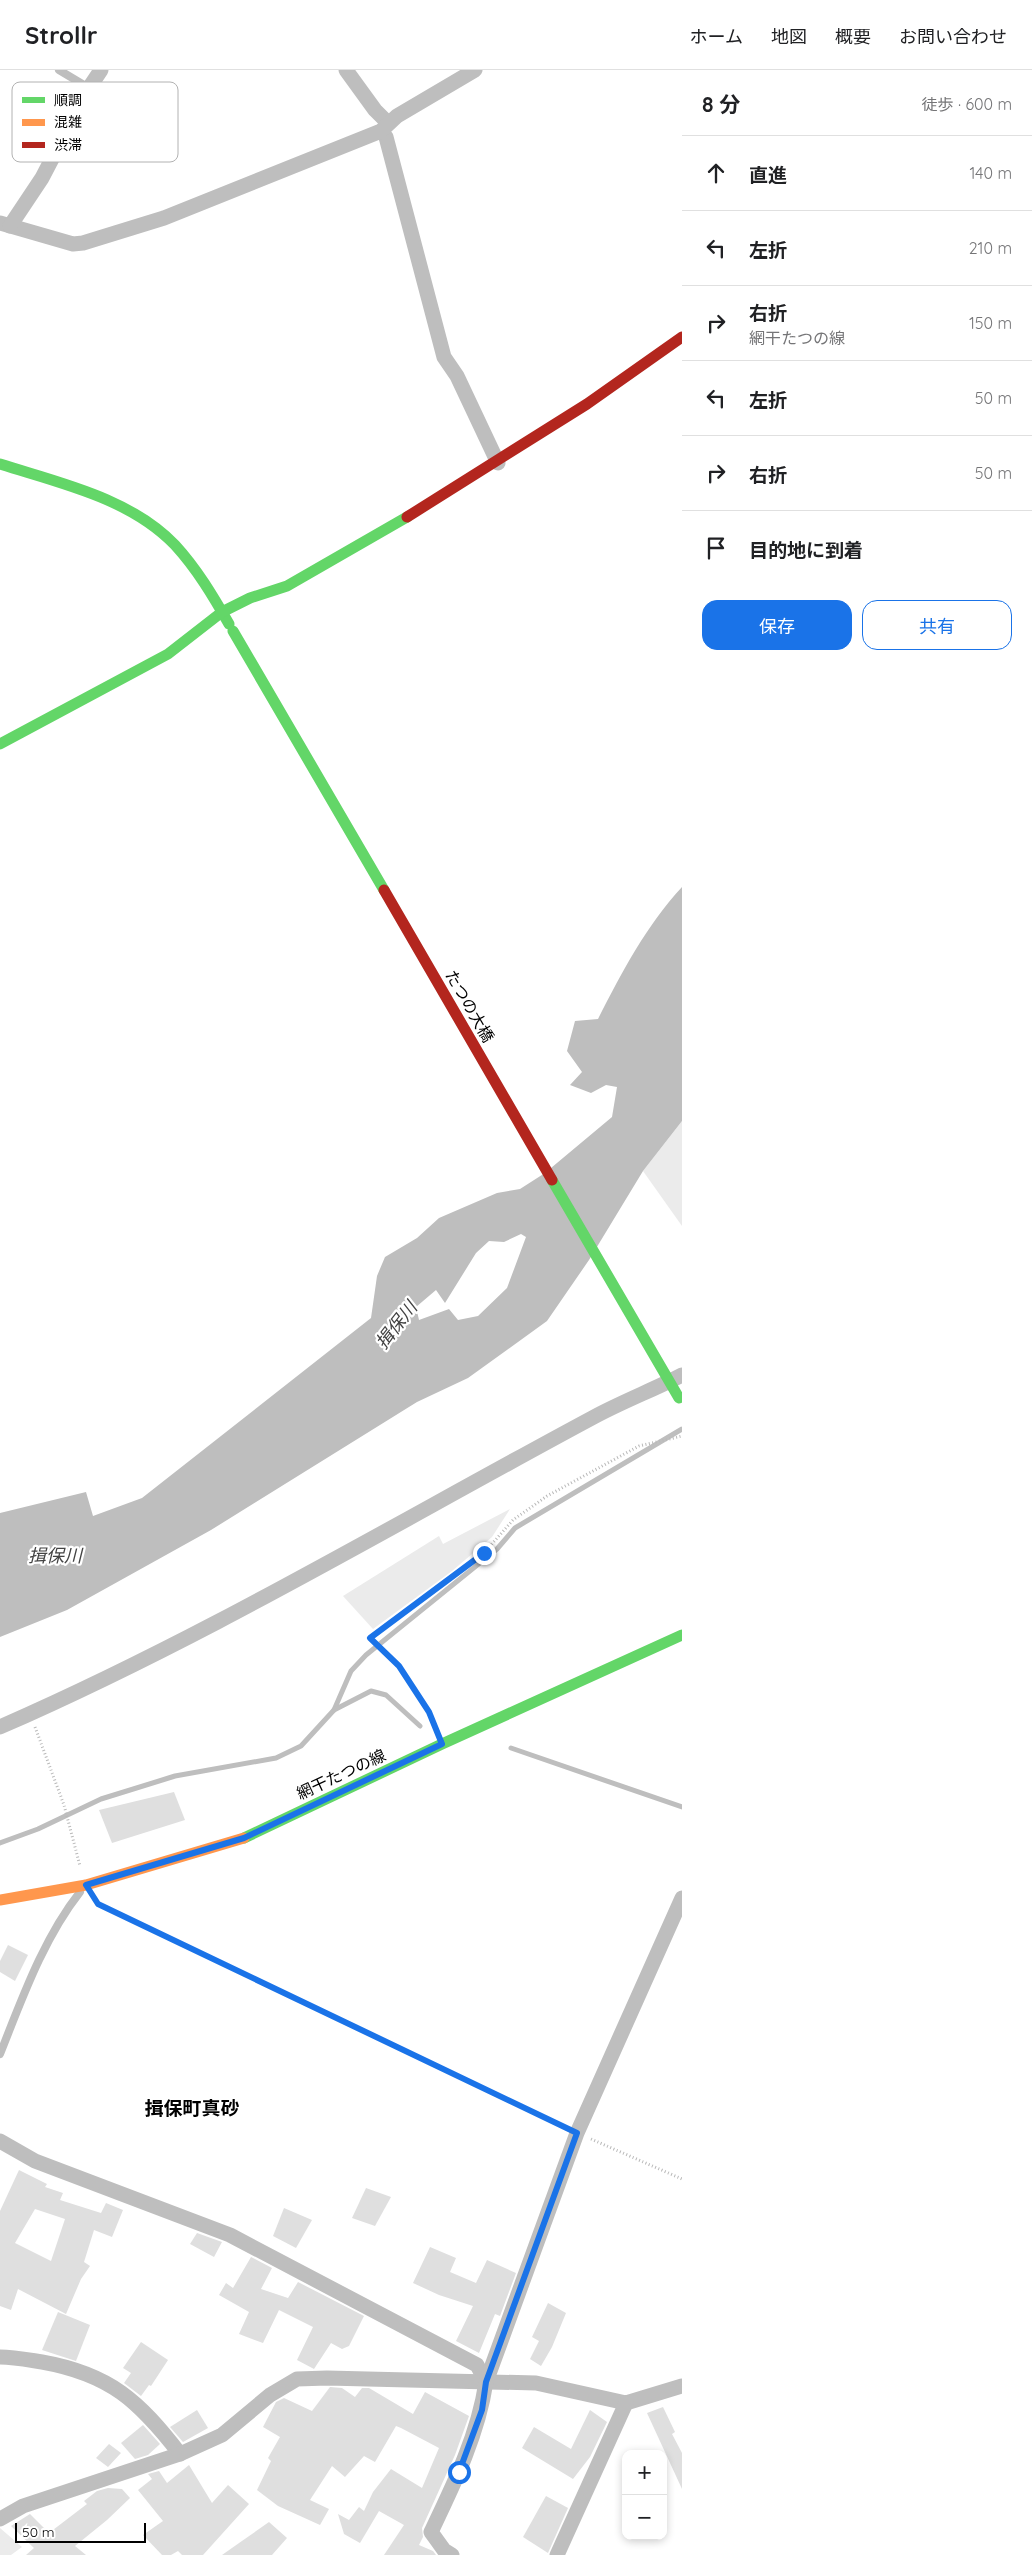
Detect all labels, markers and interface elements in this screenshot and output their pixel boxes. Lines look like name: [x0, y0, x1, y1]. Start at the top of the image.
text: Strollr: [25, 20, 97, 50]
text: ホーム: [690, 25, 743, 48]
text: 地図: [771, 25, 807, 48]
text: 概要: [835, 25, 871, 48]
text: お問い合わせ: [899, 25, 1007, 48]
legend: [12, 82, 178, 162]
text: 順調: [54, 91, 82, 109]
text: 8 分: [702, 91, 740, 117]
text: 徒歩 · 600 m: [922, 94, 1012, 114]
text: 混雑: [54, 113, 82, 131]
text: 渋滞: [54, 136, 82, 154]
icon: ahead: [702, 159, 730, 187]
text: 直進: [749, 163, 787, 187]
text: 140 m: [969, 163, 1012, 183]
icon: left: [702, 234, 730, 262]
text: 左折: [749, 238, 787, 262]
text: 210 m: [969, 238, 1012, 258]
text: 右折: [749, 301, 787, 325]
icon: right: [702, 309, 730, 337]
text: 150 m: [969, 313, 1012, 333]
text: 網干たつの線: [749, 328, 845, 348]
icon: left: [702, 384, 730, 412]
text: 左折: [749, 388, 787, 412]
text: 50 m: [975, 388, 1012, 408]
icon: right: [702, 459, 730, 487]
text: 右折: [749, 463, 787, 487]
text: 50 m: [975, 463, 1012, 483]
icon: arrive: [702, 534, 730, 562]
text: 目的地に到着: [749, 538, 863, 562]
button: 保存: [702, 600, 852, 650]
button: 共有: [862, 600, 1012, 650]
street label: たつの大橋: [441, 966, 499, 1046]
water label: 揖保川: [370, 1295, 423, 1353]
route end: [473, 1542, 496, 1565]
water label: 揖保川: [28, 1544, 84, 1567]
street label: 網干たつの線: [293, 1745, 389, 1803]
district label: 揖保町真砂: [144, 2096, 240, 2120]
map controls: [622, 2450, 667, 2540]
button: +: [622, 2450, 667, 2495]
route start: [448, 2461, 471, 2484]
button: −: [622, 2495, 667, 2540]
scale bar: [15, 2520, 146, 2543]
text: 50 m: [22, 2523, 55, 2541]

